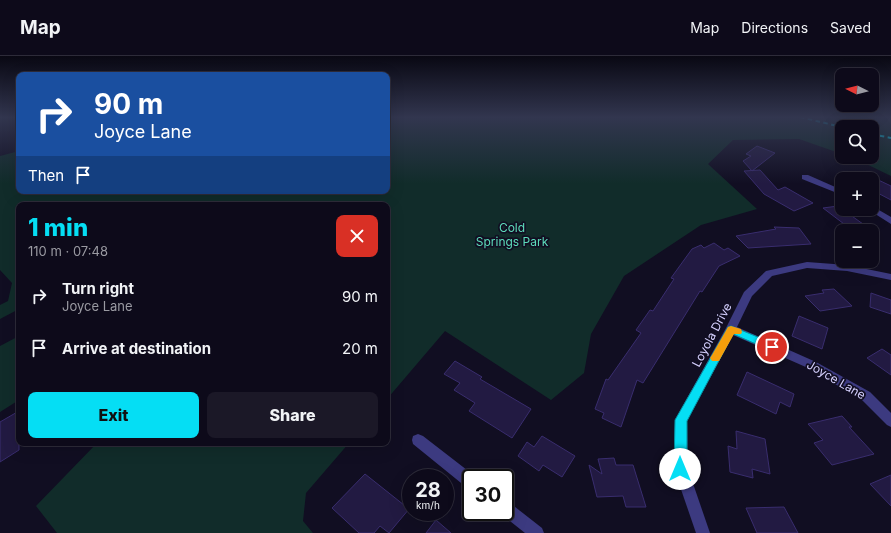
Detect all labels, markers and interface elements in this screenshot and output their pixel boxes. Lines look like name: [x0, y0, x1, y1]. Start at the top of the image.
text: Map: [20, 16, 61, 39]
text: Map: [690, 19, 719, 36]
text: Directions: [741, 19, 808, 36]
text: Saved: [830, 19, 871, 36]
north arrow: [835, 68, 879, 112]
map controls: [835, 68, 879, 268]
text: 90 m: [94, 87, 163, 121]
icon: right: [28, 88, 80, 140]
button: search: [835, 120, 879, 164]
text: Joyce Lane: [94, 121, 192, 142]
icon: arrive: [72, 164, 94, 186]
text: Then: [28, 166, 64, 185]
button: +: [835, 172, 879, 216]
text: 1 min: [28, 213, 88, 242]
button: close: [336, 215, 378, 257]
park label: Cold Springs Park: [476, 220, 549, 249]
button: −: [835, 224, 879, 268]
text: 110 m · 07:48: [28, 243, 108, 259]
text: Turn right: [62, 279, 134, 298]
icon: right: [28, 285, 50, 307]
text: 90 m: [342, 287, 378, 306]
text: Joyce Lane: [62, 298, 133, 314]
street label: Loyola Drive: [688, 300, 735, 369]
pin: [755, 330, 789, 364]
icon: arrive: [761, 336, 783, 358]
icon: arrive: [28, 337, 50, 359]
text: Arrive at destination: [62, 339, 211, 358]
text: 20 m: [342, 339, 378, 358]
street label: Joyce Lane: [804, 357, 868, 402]
button: Exit: [28, 392, 199, 438]
button: Share: [207, 392, 378, 438]
position arrow: [659, 448, 701, 490]
speed limit sign: 30: [462, 469, 514, 521]
text: 28: [415, 478, 441, 502]
text: km/h: [416, 499, 440, 511]

